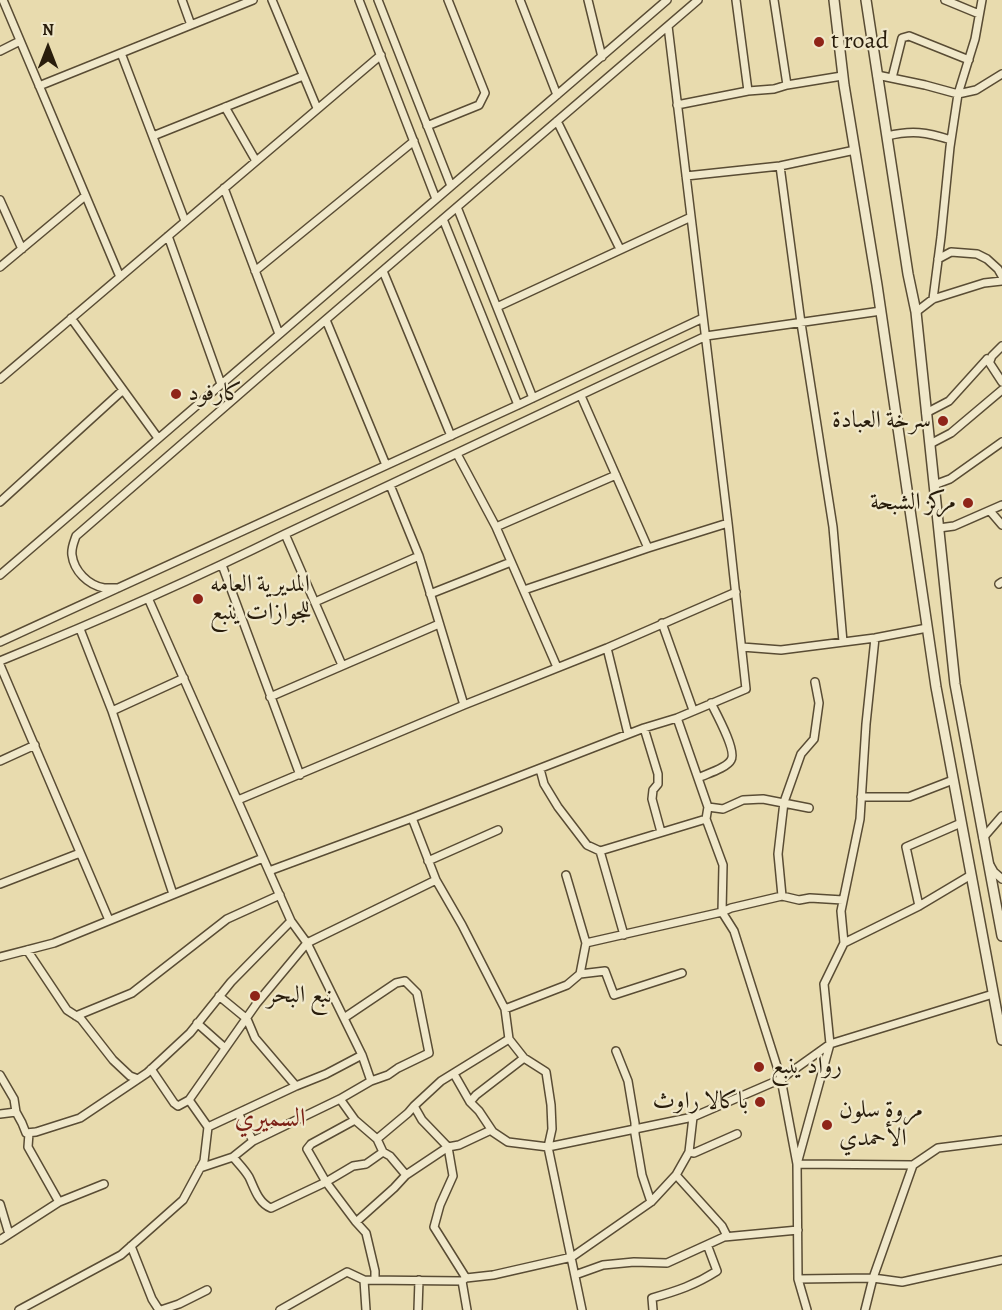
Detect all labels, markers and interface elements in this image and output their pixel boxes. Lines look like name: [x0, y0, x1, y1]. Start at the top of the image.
north arrow: [18, 18, 78, 78]
text: N: [42, 19, 54, 41]
place label: t road: [831, 28, 889, 56]
marker: t road: [812, 35, 826, 49]
place label: كارفود: [188, 380, 242, 408]
marker: كارفود: [169, 387, 183, 401]
place label: سرخة العبادة: [832, 407, 931, 435]
marker: سرخة العبادة: [936, 414, 950, 428]
place label: مركز الشبحة: [870, 489, 956, 517]
marker: مركز الشبحة: [961, 496, 975, 510]
place label: المديرية العامه للجوازات ينبع: [210, 571, 311, 627]
marker: المديرية العامه للجوازات ينبع: [191, 592, 205, 606]
place label: نبع البحر: [267, 982, 332, 1010]
marker: نبع البحر: [248, 989, 262, 1003]
place label: رواد ينبع: [771, 1053, 842, 1081]
marker: رواد ينبع: [752, 1060, 766, 1074]
place label: باكالا راوث: [653, 1088, 748, 1116]
marker: باكالا راوث: [753, 1095, 767, 1109]
place label: مروة سلون الأحمدي: [839, 1097, 923, 1153]
district label: السميري: [234, 1104, 306, 1136]
marker: مروة سلون الأحمدي: [820, 1118, 834, 1132]

